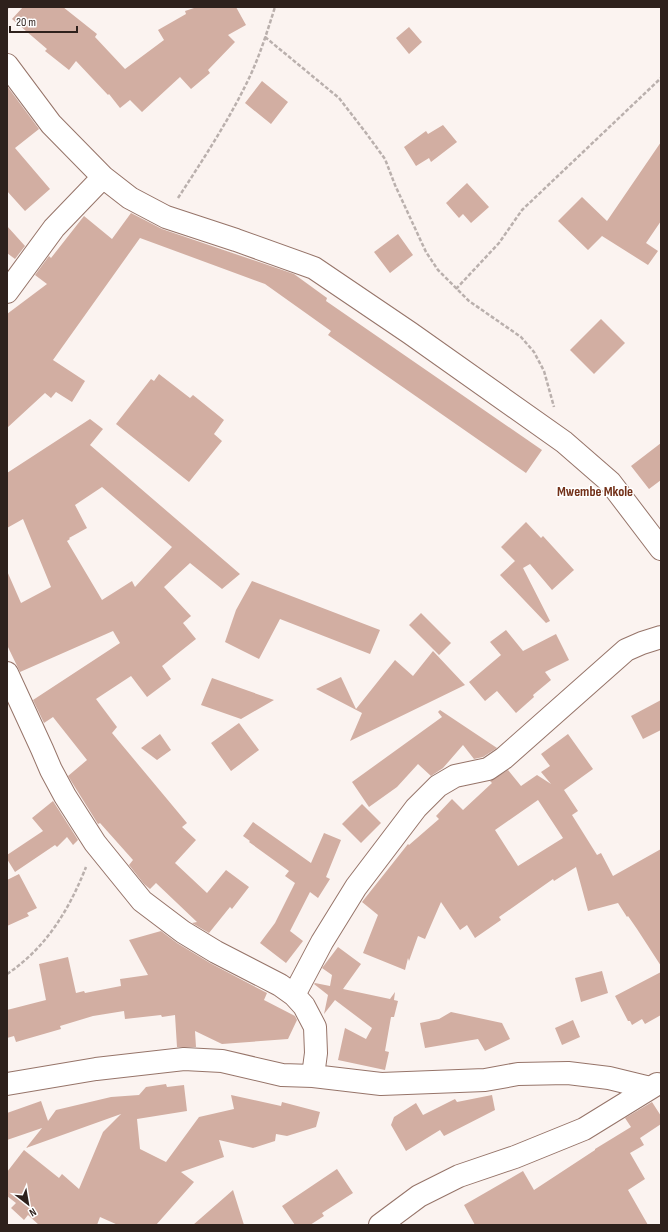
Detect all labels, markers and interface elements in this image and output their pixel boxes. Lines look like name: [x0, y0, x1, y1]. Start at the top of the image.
scale bar: [10, 8, 77, 34]
text: 20 m: [16, 15, 36, 30]
district label: Mwembe Mkole: [557, 483, 633, 500]
north arrow: [8, 1184, 48, 1224]
text: N: [27, 1205, 39, 1219]

